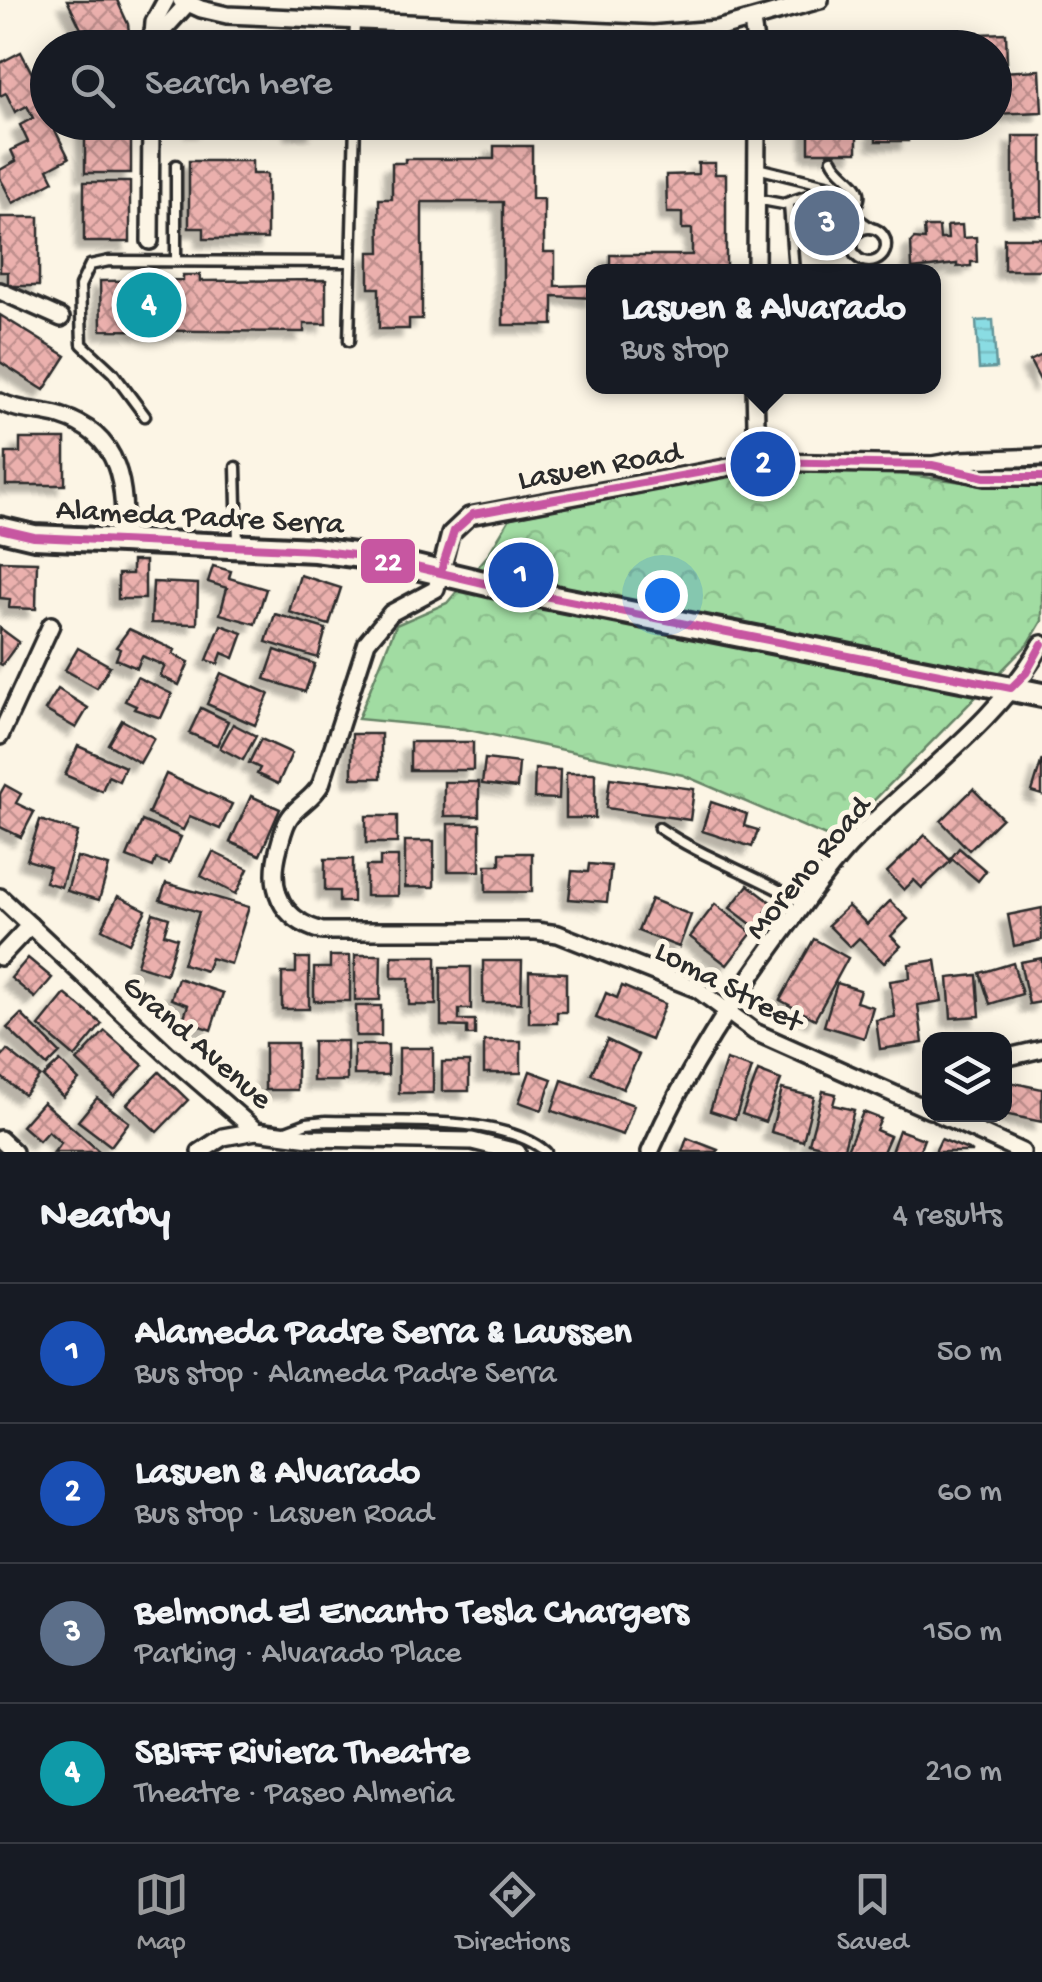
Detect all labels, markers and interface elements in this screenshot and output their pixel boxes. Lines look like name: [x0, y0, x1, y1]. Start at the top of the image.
search box: [30, 30, 1012, 140]
icon: search: [65, 58, 120, 113]
text: Search here: [145, 63, 332, 107]
pin: 3: [794, 186, 860, 260]
popup: [586, 264, 941, 394]
pin: 4: [116, 268, 182, 342]
text: Lasuen & Alvarado: [621, 288, 906, 332]
text: Bus stop: [621, 332, 729, 370]
pin: 2: [730, 426, 796, 502]
street label: Lasuen Road: [515, 434, 687, 501]
street label: Alameda Padre Serra: [55, 492, 346, 546]
line badge: 22: [359, 537, 417, 585]
pin: 1: [488, 538, 554, 612]
text: 22: [374, 548, 402, 581]
your location: [637, 570, 688, 621]
street label: Moreno Road: [739, 788, 882, 949]
street label: Loma Street: [647, 934, 811, 1045]
street label: Grand Avenue: [113, 968, 279, 1120]
map controls: [922, 1032, 1012, 1122]
button: layers: [922, 1032, 1012, 1122]
text: Nearby: [40, 1193, 170, 1242]
text: 4 results: [893, 1198, 1002, 1236]
text: Alameda Padre Serra & Laussen: [135, 1312, 631, 1356]
text: 1: [66, 1334, 79, 1372]
text: 50 m: [937, 1334, 1002, 1372]
text: Bus stop · Alameda Padre Serra: [135, 1356, 557, 1394]
text: Lasuen & Alvarado: [135, 1452, 420, 1496]
text: 2: [65, 1474, 80, 1512]
text: 60 m: [937, 1474, 1002, 1512]
text: Bus stop · Lasuen Road: [135, 1496, 434, 1534]
text: Belmond El Encanto Tesla Chargers: [135, 1592, 688, 1636]
text: 3: [64, 1614, 81, 1652]
text: 150 m: [924, 1614, 1002, 1652]
text: Parking · Alvarado Place: [135, 1636, 461, 1674]
text: SBIFF Riviera Theatre: [135, 1732, 470, 1776]
text: 4: [65, 1754, 80, 1792]
text: 210 m: [925, 1754, 1002, 1792]
text: Theatre · Paseo Almeria: [135, 1776, 454, 1814]
tab: Map: [134, 1867, 189, 1960]
tab: Directions: [456, 1867, 570, 1960]
tab: Saved: [837, 1867, 908, 1960]

